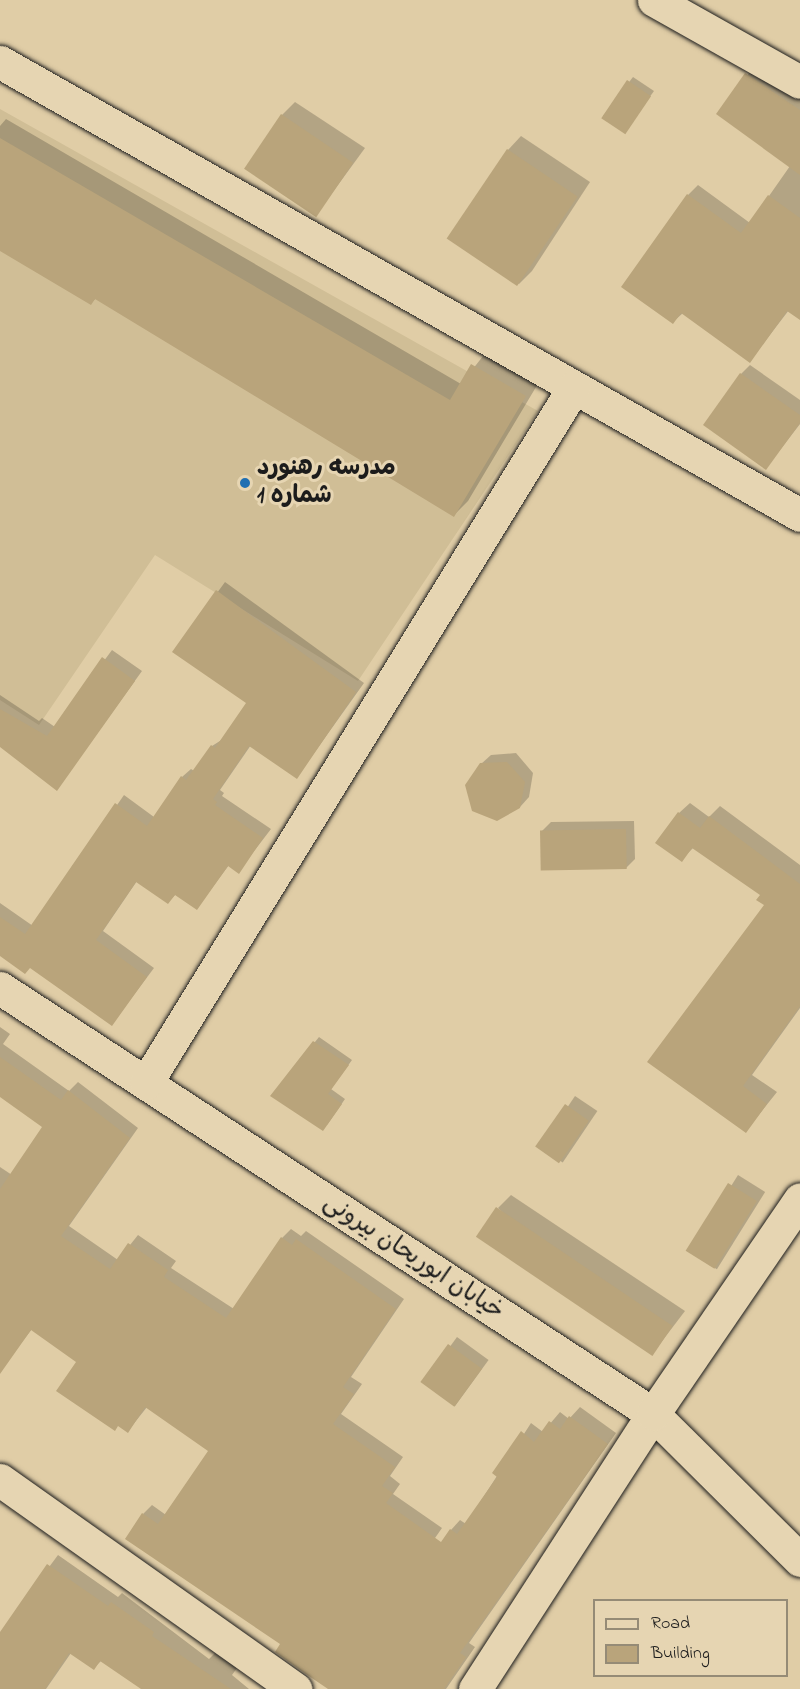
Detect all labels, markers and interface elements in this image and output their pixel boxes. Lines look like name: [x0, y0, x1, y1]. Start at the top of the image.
place label: مدرسه رهنورد شماره 1: [257, 455, 396, 511]
marker: مدرسه رهنورد شماره 1: [238, 476, 252, 490]
street label: خیابان ابوریحان بیرونی: [317, 1189, 509, 1327]
legend: [593, 1599, 788, 1677]
text: Road: [651, 1611, 690, 1637]
text: Building: [651, 1641, 710, 1667]

